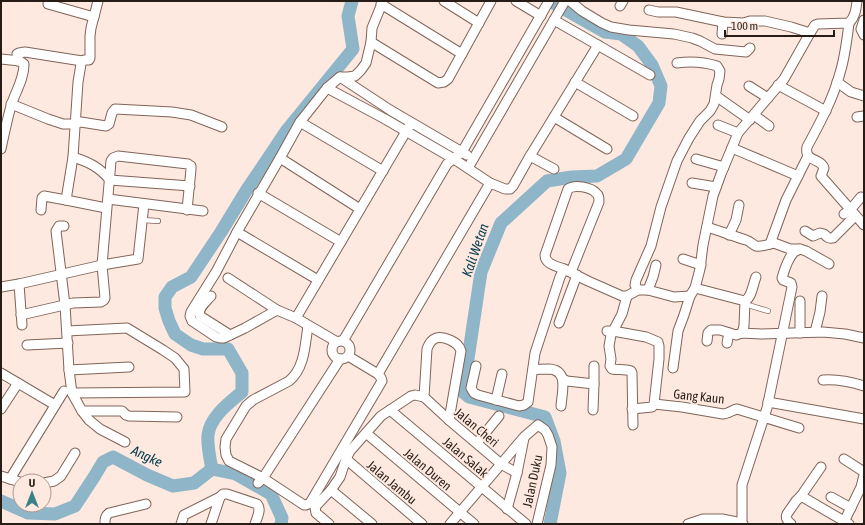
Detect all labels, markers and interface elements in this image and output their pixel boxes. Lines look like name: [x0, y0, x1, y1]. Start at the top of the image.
scale bar: [725, 12, 834, 38]
text: 100 m: [731, 19, 758, 33]
water label: Kali Wetan: [458, 221, 492, 279]
street label: Gang Kaun: [673, 386, 725, 407]
street label: Jalan Cheri: [452, 405, 502, 450]
street label: Jalan Salak: [440, 434, 492, 481]
water label: Angke: [128, 441, 165, 470]
street label: Jalan Duren: [401, 445, 454, 494]
street label: Jalan Duku: [520, 453, 545, 509]
street label: Jalan Jambu: [364, 457, 419, 507]
north arrow: [12, 473, 52, 513]
text: U: [29, 477, 35, 489]

